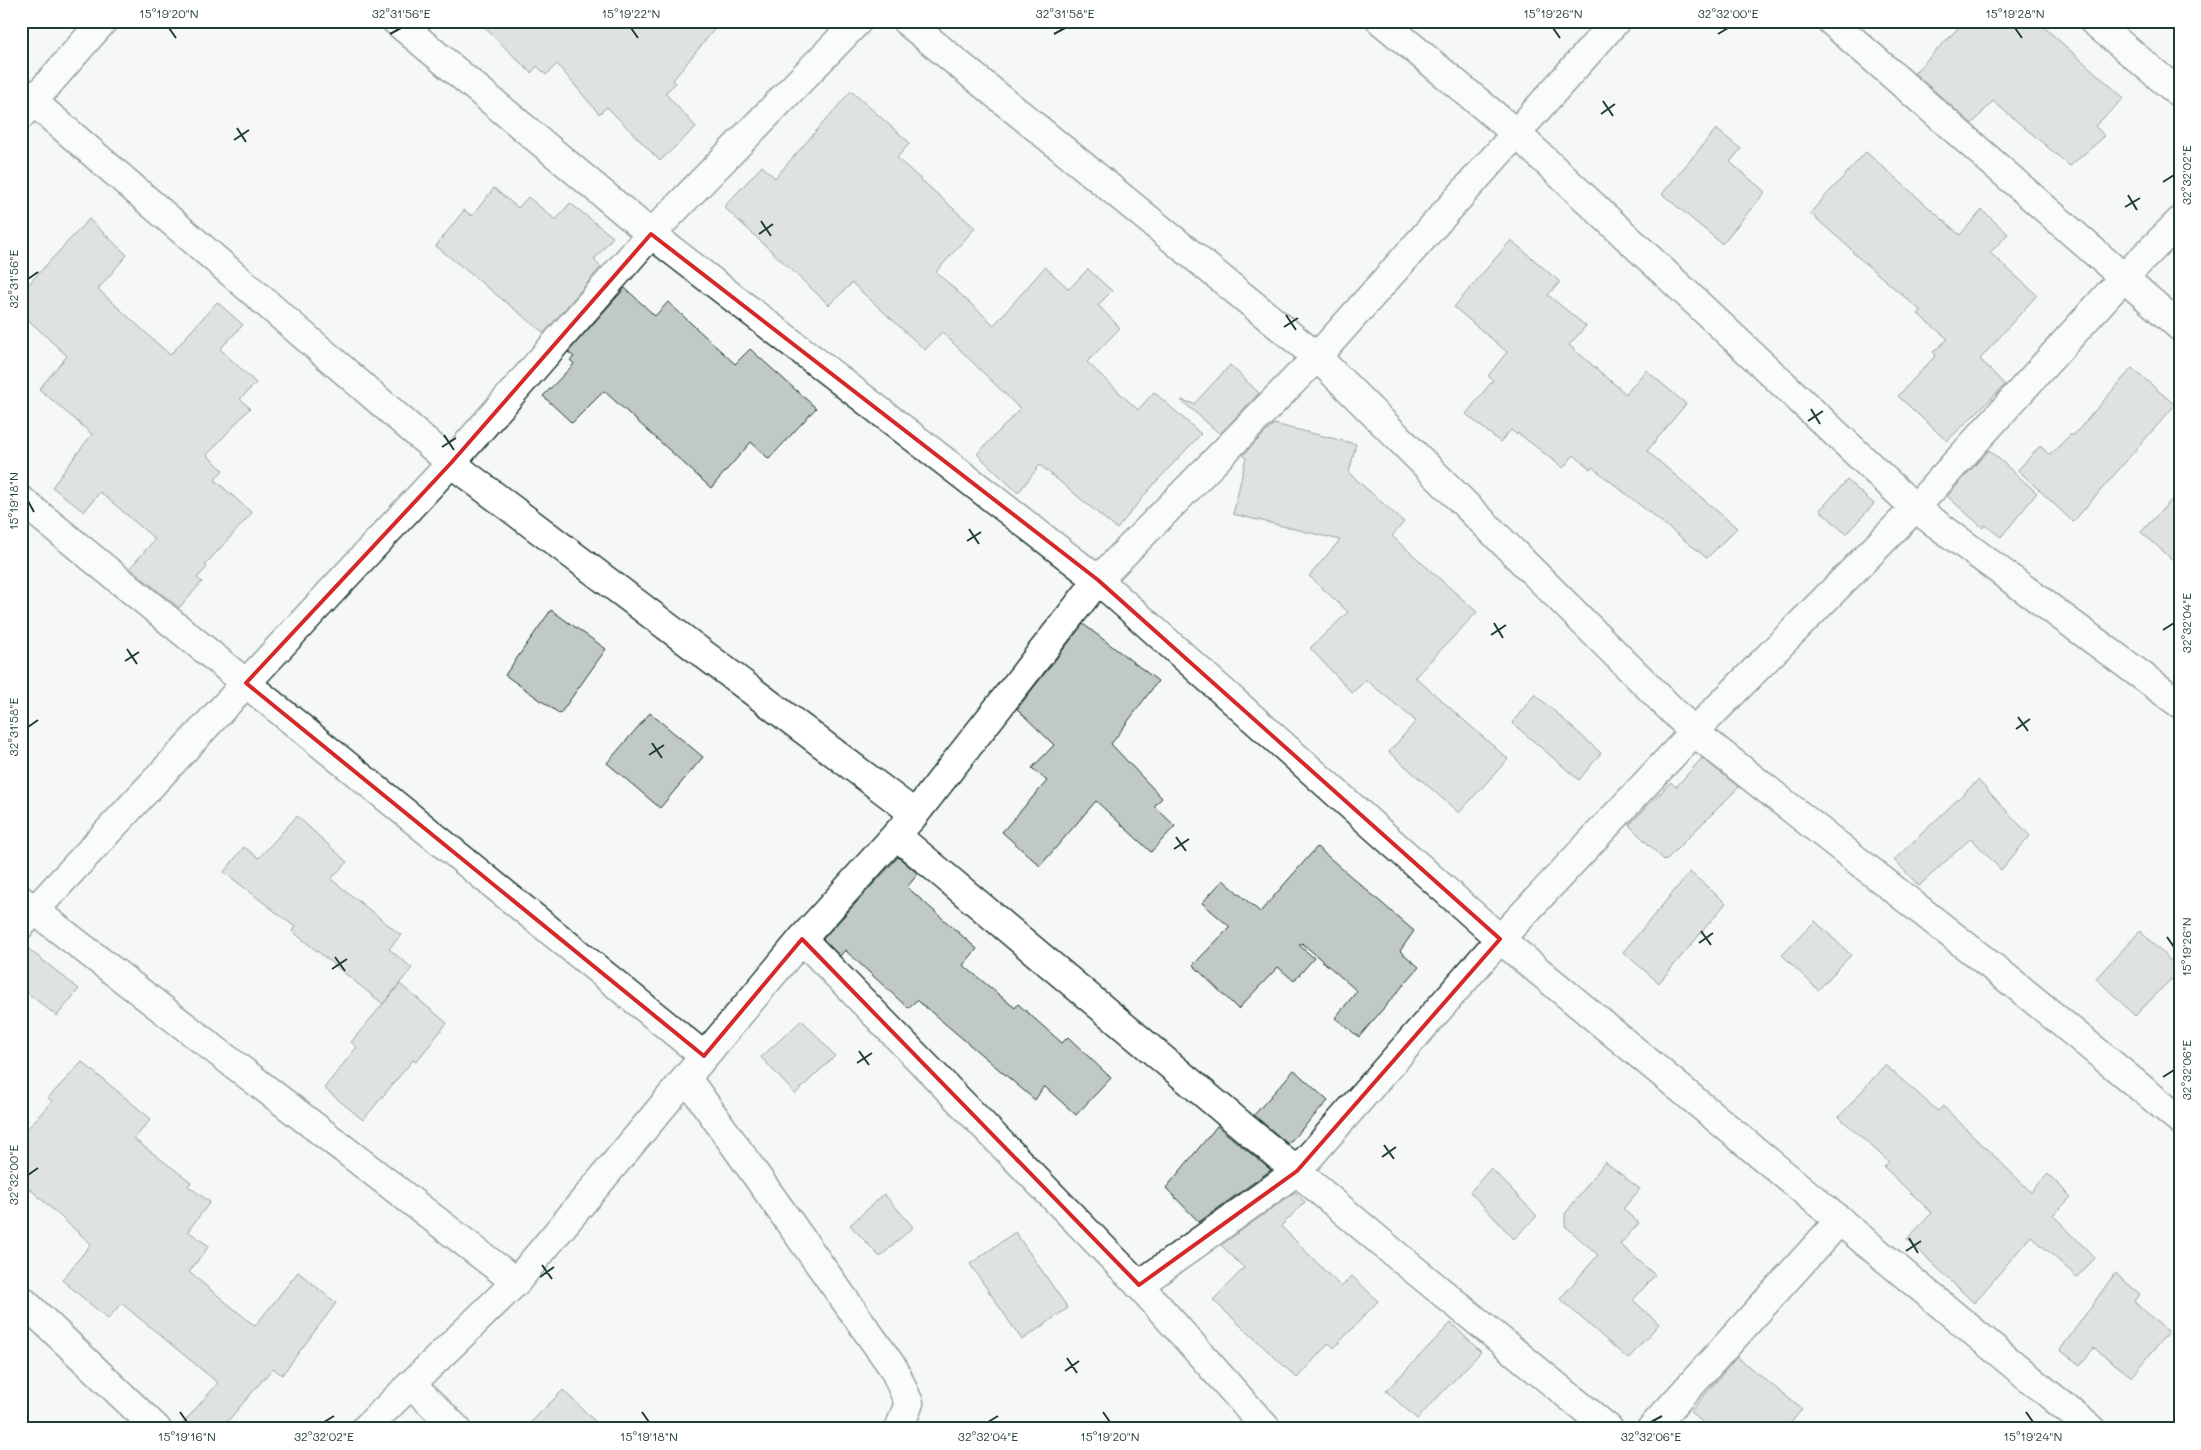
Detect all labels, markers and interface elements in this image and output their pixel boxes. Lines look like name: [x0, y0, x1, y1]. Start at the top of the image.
text: 15°19'20"N: [139, 5, 199, 21]
text: 32°31'56"E: [372, 5, 430, 21]
text: 15°19'22"N: [602, 5, 660, 21]
text: 32°31'58"E: [1036, 5, 1094, 21]
text: 15°19'26"N: [1523, 5, 1583, 21]
text: 32°32'00"E: [1698, 5, 1758, 21]
text: 15°19'28"N: [1985, 5, 2045, 21]
text: 32°32'02"E: [2178, 145, 2194, 205]
text: 32°31'56"E: [5, 250, 21, 308]
text: 15°19'18"N: [5, 472, 21, 530]
text: 32°32'04"E: [2178, 593, 2194, 653]
text: 32°31'58"E: [5, 698, 21, 756]
text: 15°19'26"N: [2178, 917, 2194, 977]
text: 32°32'06"E: [2178, 1040, 2194, 1100]
text: 32°32'00"E: [5, 1145, 21, 1205]
text: 15°19'16"N: [158, 1428, 216, 1444]
text: 32°32'02"E: [294, 1428, 354, 1444]
text: 15°19'18"N: [620, 1428, 678, 1444]
text: 32°32'04"E: [958, 1428, 1018, 1444]
text: 15°19'20"N: [1080, 1428, 1140, 1444]
text: 32°32'06"E: [1621, 1428, 1681, 1444]
text: 15°19'24"N: [2004, 1428, 2062, 1444]

